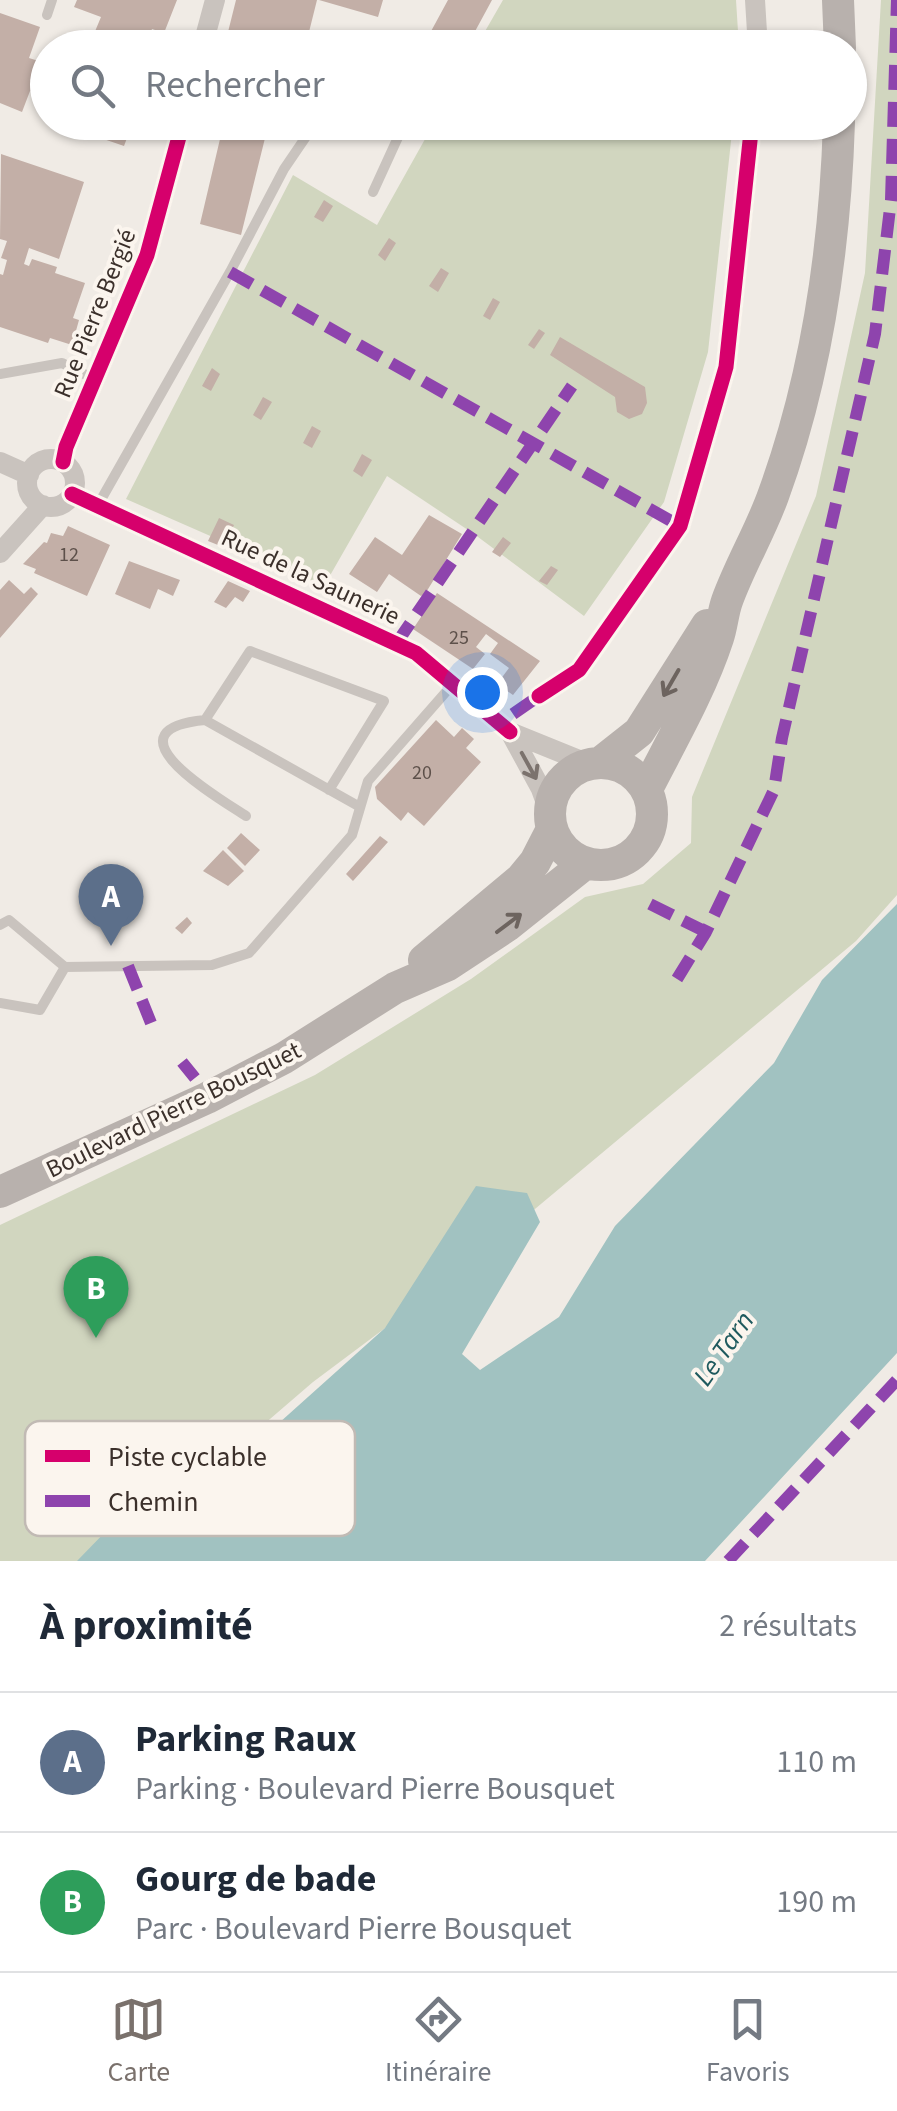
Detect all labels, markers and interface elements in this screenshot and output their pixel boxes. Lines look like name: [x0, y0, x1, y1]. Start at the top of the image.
search box: [30, 30, 867, 140]
icon: search: [65, 58, 120, 113]
text: Rechercher: [145, 58, 325, 112]
street label: Rue Pierre Bergié: [45, 224, 145, 403]
street label: Rue de la Saunerie: [215, 520, 406, 634]
house number: 12: [59, 541, 79, 569]
house number: 25: [449, 624, 469, 652]
your location: [457, 667, 508, 718]
one-way arrow: [661, 668, 681, 697]
one-way arrow: [519, 750, 539, 780]
house number: 20: [412, 759, 432, 787]
pin: A: [78, 864, 144, 946]
one-way arrow: [495, 913, 522, 934]
street label: Boulevard Pierre Bousquet: [40, 1032, 307, 1187]
pin: B: [64, 1256, 128, 1338]
water label: Le Tarn: [684, 1303, 764, 1394]
legend: [25, 1421, 355, 1536]
text: Piste cyclable: [108, 1437, 267, 1477]
text: Chemin: [108, 1482, 199, 1522]
text: À proximité: [40, 1596, 253, 1656]
text: 2 résultats: [719, 1603, 857, 1649]
text: Parking Raux: [135, 1712, 357, 1766]
text: A: [63, 1739, 82, 1785]
text: 110 m: [776, 1739, 857, 1785]
text: Parking · Boulevard Pierre Bousquet: [135, 1766, 615, 1812]
text: Gourg de bade: [135, 1852, 376, 1906]
text: B: [63, 1879, 82, 1925]
text: 190 m: [776, 1879, 857, 1925]
text: Parc · Boulevard Pierre Bousquet: [135, 1906, 572, 1952]
tab: Carte: [107, 1992, 170, 2092]
tab: Itinéraire: [385, 1992, 491, 2092]
tab: Favoris: [706, 1992, 790, 2092]

